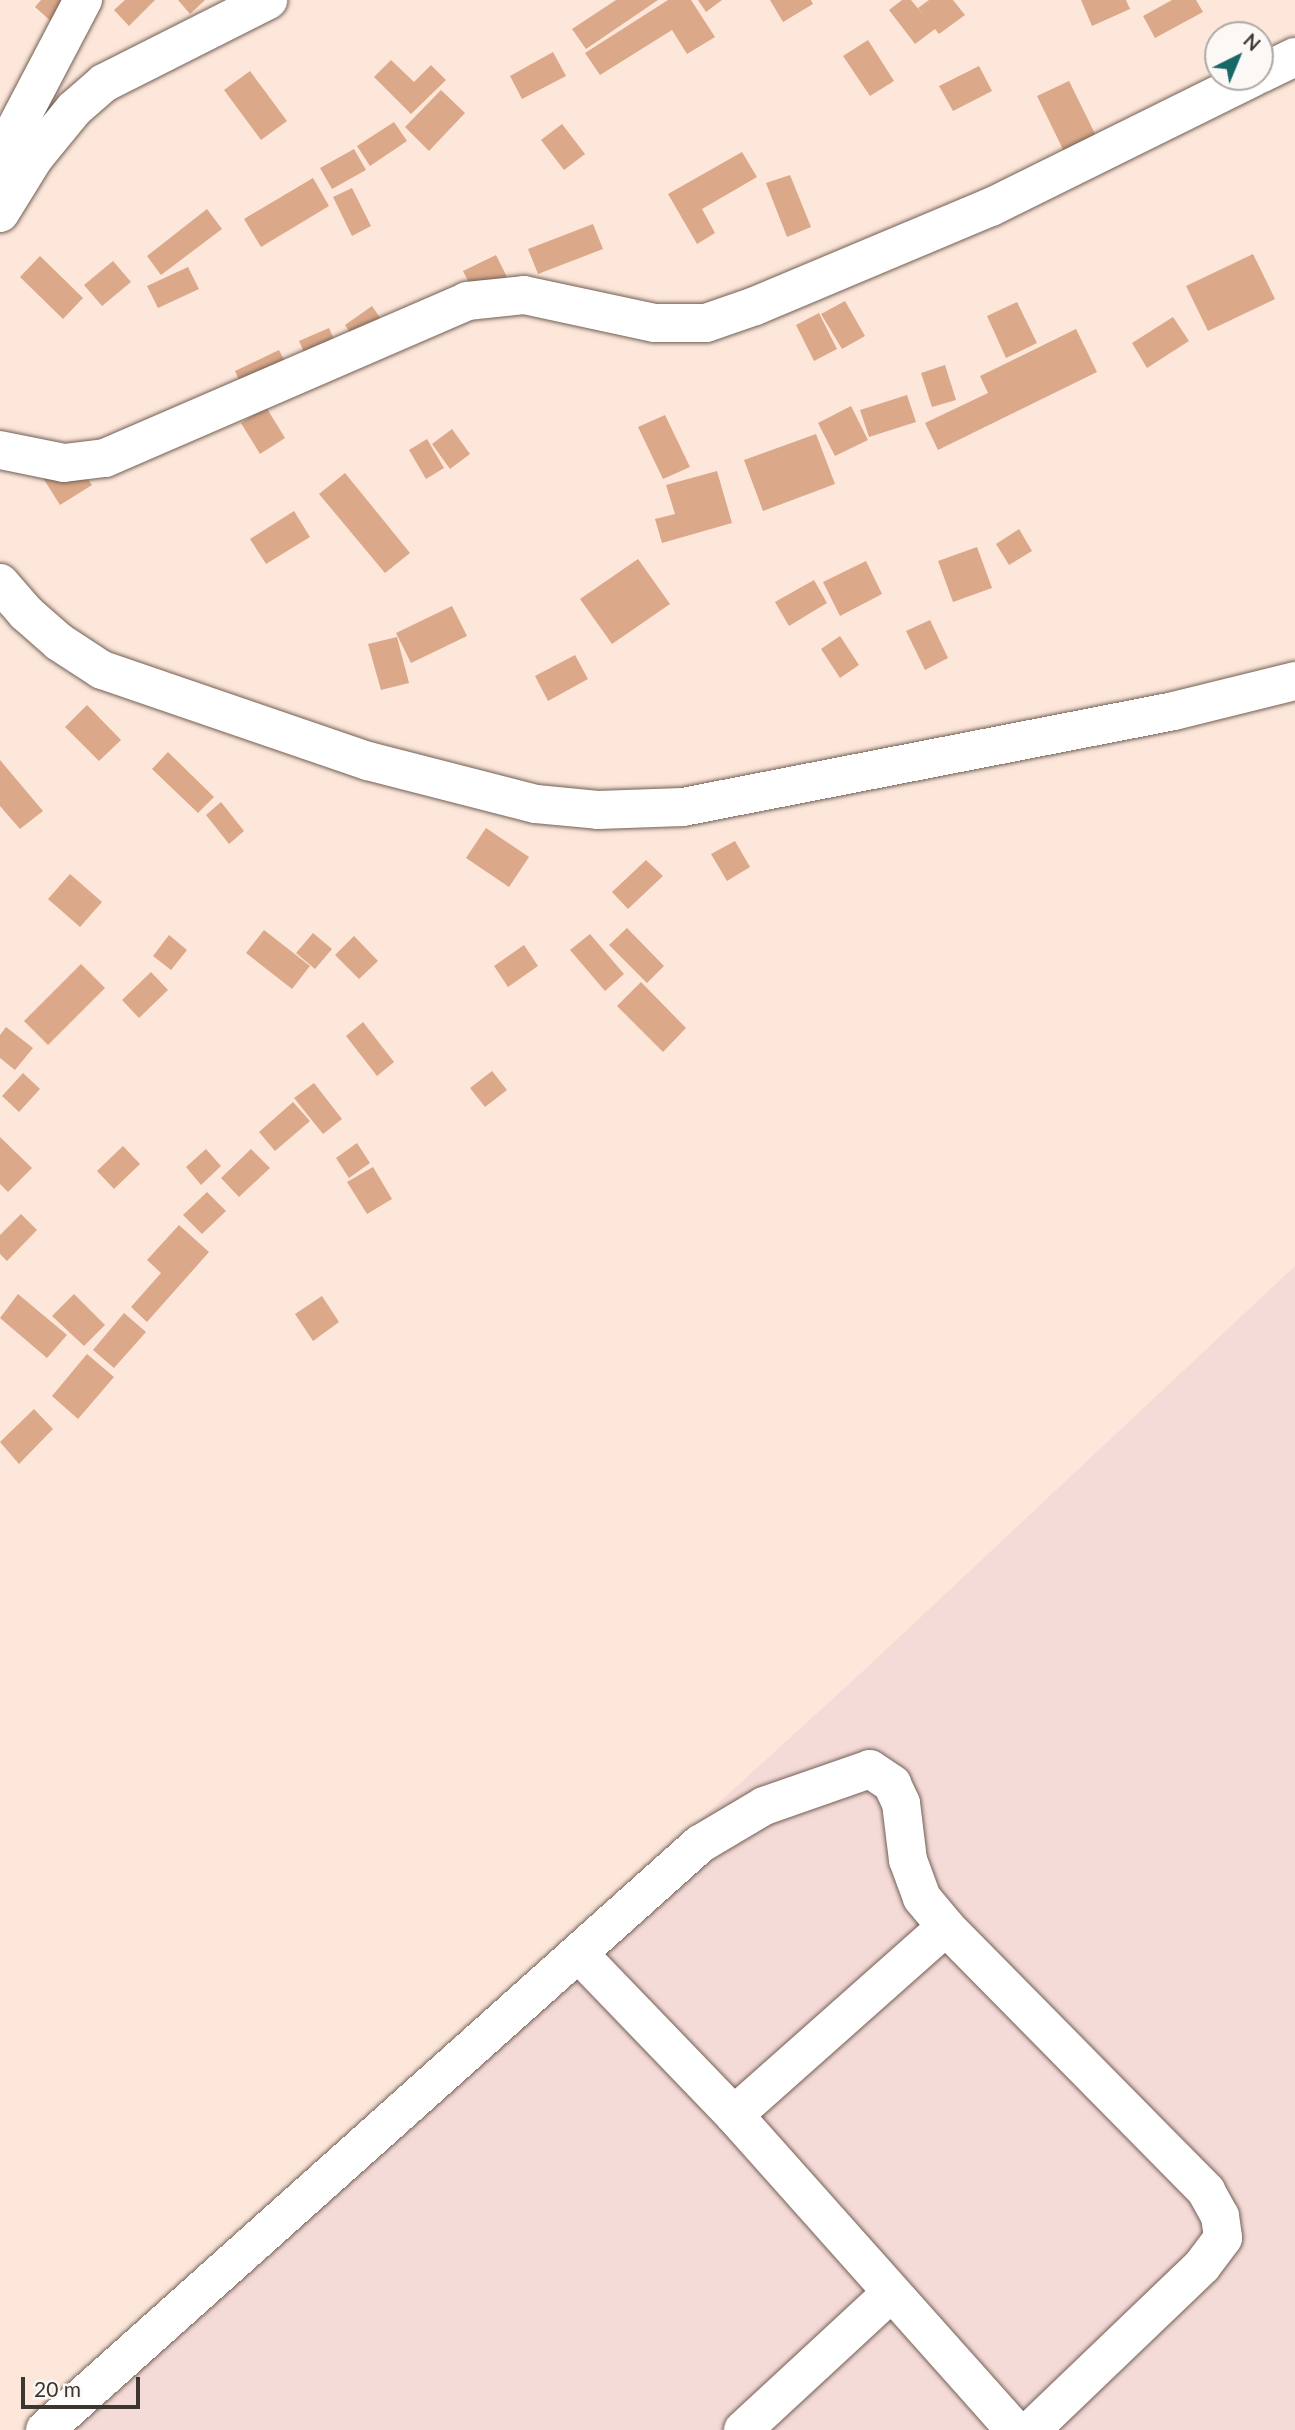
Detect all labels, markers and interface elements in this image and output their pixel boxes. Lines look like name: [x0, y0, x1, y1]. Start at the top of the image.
north arrow: [1204, 21, 1274, 91]
text: N: [1239, 28, 1265, 55]
scale bar: [24, 2364, 144, 2408]
text: 20 m: [34, 2376, 81, 2401]

